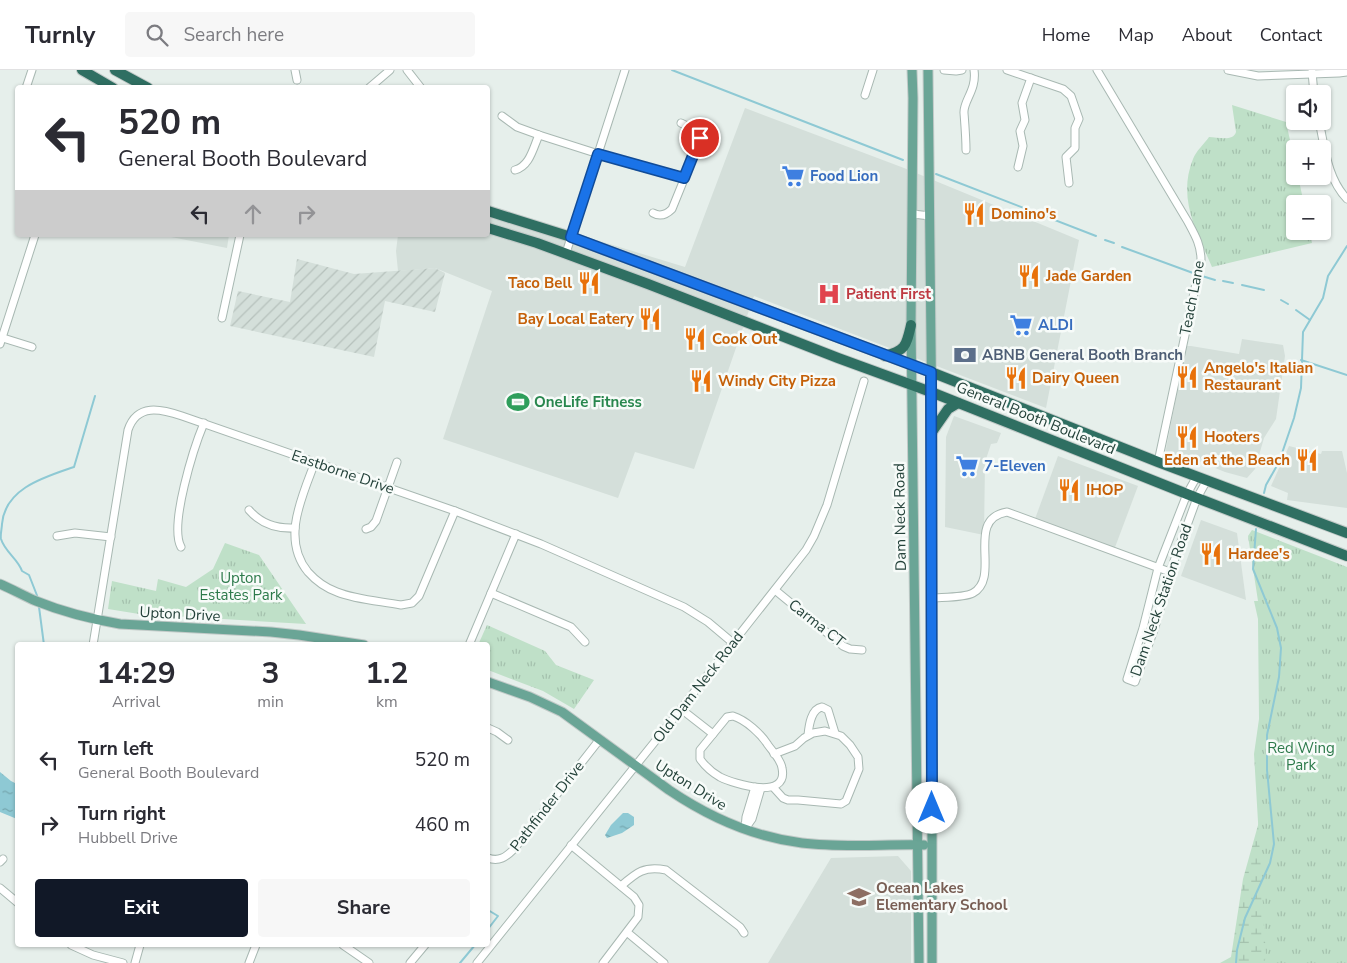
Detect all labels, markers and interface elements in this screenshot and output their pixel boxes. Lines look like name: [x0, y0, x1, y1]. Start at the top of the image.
search box: [125, 12, 475, 57]
text: Turnly: [25, 19, 95, 51]
icon: search: [143, 21, 171, 49]
text: Search here: [183, 22, 284, 48]
text: Home: [1042, 23, 1090, 47]
text: Map: [1118, 23, 1154, 47]
text: About: [1182, 23, 1232, 47]
text: Contact: [1260, 23, 1322, 47]
map controls: [1286, 85, 1331, 240]
button: sound: [1286, 85, 1331, 130]
text: 520 m: [118, 99, 221, 146]
icon: left: [35, 105, 100, 170]
pin: [679, 117, 721, 159]
icon: arrive: [686, 124, 714, 152]
button: +: [1286, 140, 1331, 185]
text: General Booth Boulevard: [118, 144, 367, 174]
supermarket icon: Food Lion: [780, 163, 806, 189]
place label: Food Lion: [810, 166, 878, 186]
button: −: [1286, 195, 1331, 240]
icon: left: [186, 200, 214, 228]
icon: ahead: [239, 200, 267, 228]
icon: right: [292, 200, 320, 228]
restaurant icon: Domino's: [961, 201, 987, 227]
place label: Domino's: [991, 204, 1056, 224]
street label: Teach Lane: [1175, 259, 1209, 337]
restaurant icon: Jade Garden: [1016, 263, 1042, 289]
place label: Jade Garden: [1045, 266, 1132, 286]
restaurant icon: Taco Bell: [576, 270, 602, 296]
place label: Taco Bell: [508, 273, 572, 293]
hospital icon: Patient First: [816, 281, 842, 307]
place label: Patient First: [846, 284, 931, 304]
restaurant icon: Bay Local Eatery: [637, 306, 663, 332]
place label: Bay Local Eatery: [517, 309, 634, 329]
supermarket icon: ALDI: [1008, 312, 1034, 338]
place label: ALDI: [1038, 315, 1073, 335]
restaurant icon: Cook Out: [682, 326, 708, 352]
place label: Cook Out: [712, 329, 777, 349]
bank icon: ABNB General Booth Branch: [952, 342, 978, 368]
place label: ABNB General Booth Branch: [982, 345, 1183, 365]
place label: Angelo's Italian Restaurant: [1204, 358, 1313, 395]
restaurant icon: Angelo's Italian Restaurant: [1174, 364, 1200, 390]
restaurant icon: Dairy Queen: [1003, 365, 1029, 391]
restaurant icon: Windy City Pizza: [688, 368, 714, 394]
place label: Dairy Queen: [1032, 368, 1119, 388]
place label: Windy City Pizza: [718, 371, 836, 391]
street label: General Booth Boulevard: [953, 377, 1119, 459]
sports icon: OneLife Fitness: [505, 389, 531, 415]
place label: OneLife Fitness: [534, 392, 642, 412]
restaurant icon: Hooters: [1174, 424, 1200, 450]
place label: Hooters: [1204, 427, 1260, 447]
street label: Eastborne Drive: [289, 445, 397, 499]
restaurant icon: Eden at the Beach: [1294, 447, 1320, 473]
place label: Eden at the Beach: [1164, 450, 1290, 470]
supermarket icon: 7-Eleven: [954, 453, 980, 479]
place label: 7-Eleven: [984, 456, 1046, 476]
street label: Dam Neck Road: [889, 463, 911, 571]
restaurant icon: IHOP: [1056, 477, 1082, 503]
place label: IHOP: [1086, 480, 1124, 500]
street label: Dam Neck Station Road: [1126, 521, 1196, 679]
restaurant icon: Hardee's: [1198, 541, 1224, 567]
place label: Hardee's: [1228, 544, 1290, 564]
park label: Upton Estates Park: [199, 568, 283, 605]
street label: Carma CT: [785, 595, 849, 651]
street label: Upton Drive: [139, 602, 221, 626]
street label: Old Dam Neck Road: [648, 627, 748, 747]
text: 14:29: [96, 653, 176, 694]
text: 3: [261, 653, 279, 694]
text: 1.2: [365, 653, 409, 694]
text: Arrival: [112, 691, 160, 713]
text: min: [257, 691, 284, 713]
text: km: [376, 691, 398, 713]
text: Turn left: [78, 736, 153, 762]
park label: Red Wing Park: [1267, 738, 1335, 775]
icon: left: [35, 746, 63, 774]
text: 520 m: [415, 747, 470, 773]
street label: Upton Drive: [651, 755, 731, 815]
street label: Pathfinder Drive: [505, 757, 589, 855]
text: General Booth Boulevard: [78, 762, 259, 784]
position arrow: [905, 781, 957, 833]
text: Turn right: [78, 801, 165, 827]
icon: right: [35, 811, 63, 839]
text: 460 m: [415, 812, 470, 838]
text: Hubbell Drive: [78, 827, 178, 849]
place label: Ocean Lakes Elementary School: [876, 878, 1008, 915]
button: Exit: [35, 879, 248, 937]
button: Share: [258, 879, 470, 937]
school or university icon: Ocean Lakes Elementary School: [846, 884, 872, 910]

